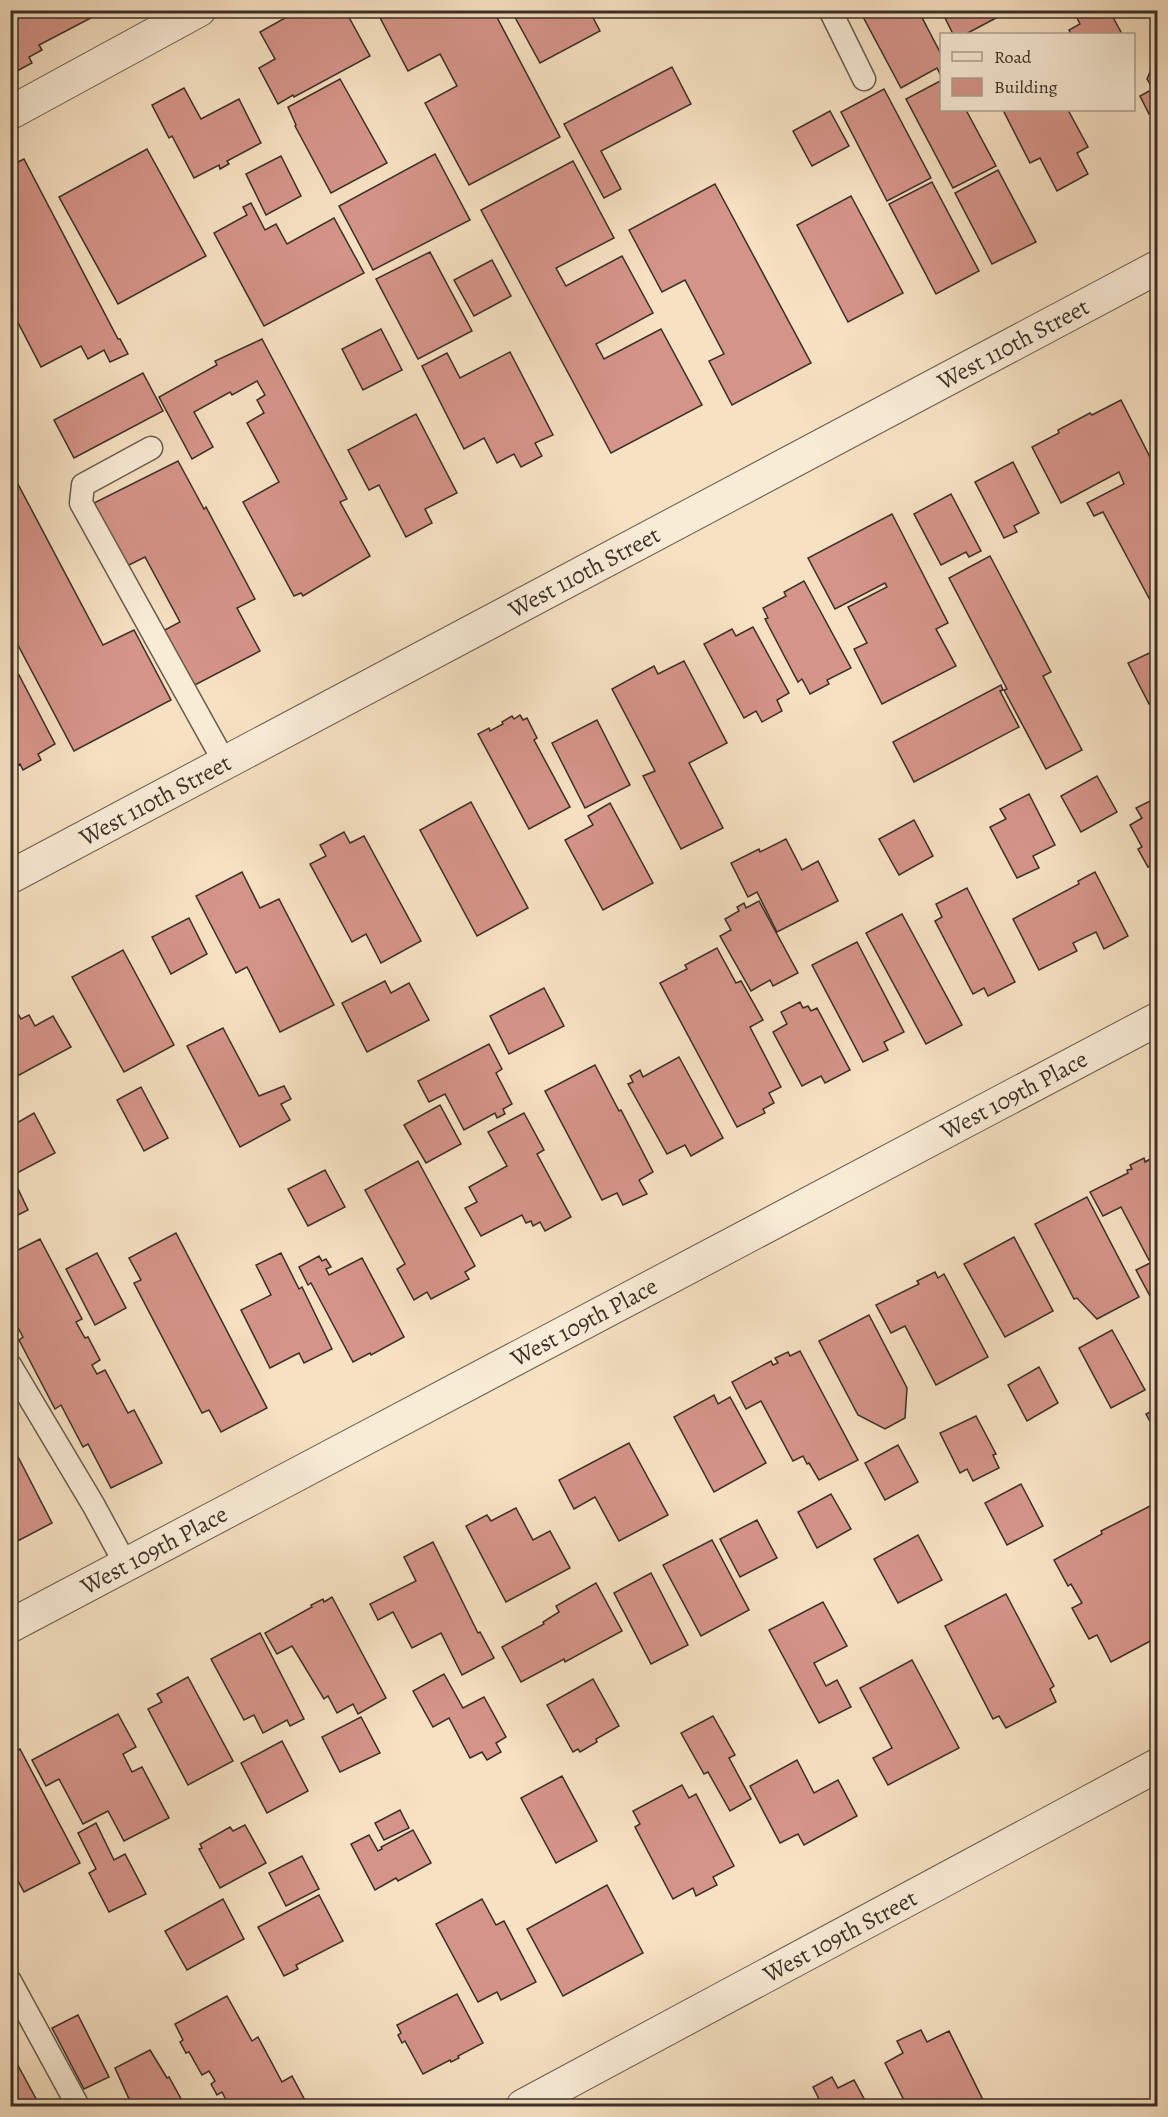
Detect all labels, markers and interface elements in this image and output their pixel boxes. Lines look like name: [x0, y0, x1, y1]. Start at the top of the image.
legend: [940, 33, 1135, 111]
text: Road: [994, 45, 1032, 69]
text: Building: [994, 75, 1058, 99]
street label: West 110th Street: [931, 291, 1094, 398]
street label: West 110th Street: [502, 519, 665, 626]
street label: West 110th Street: [73, 747, 236, 854]
street label: West 109th Place: [934, 1043, 1093, 1148]
street label: West 109th Place: [504, 1270, 663, 1375]
street label: West 109th Place: [74, 1498, 233, 1603]
street label: West 109th Street: [757, 1882, 923, 1991]

